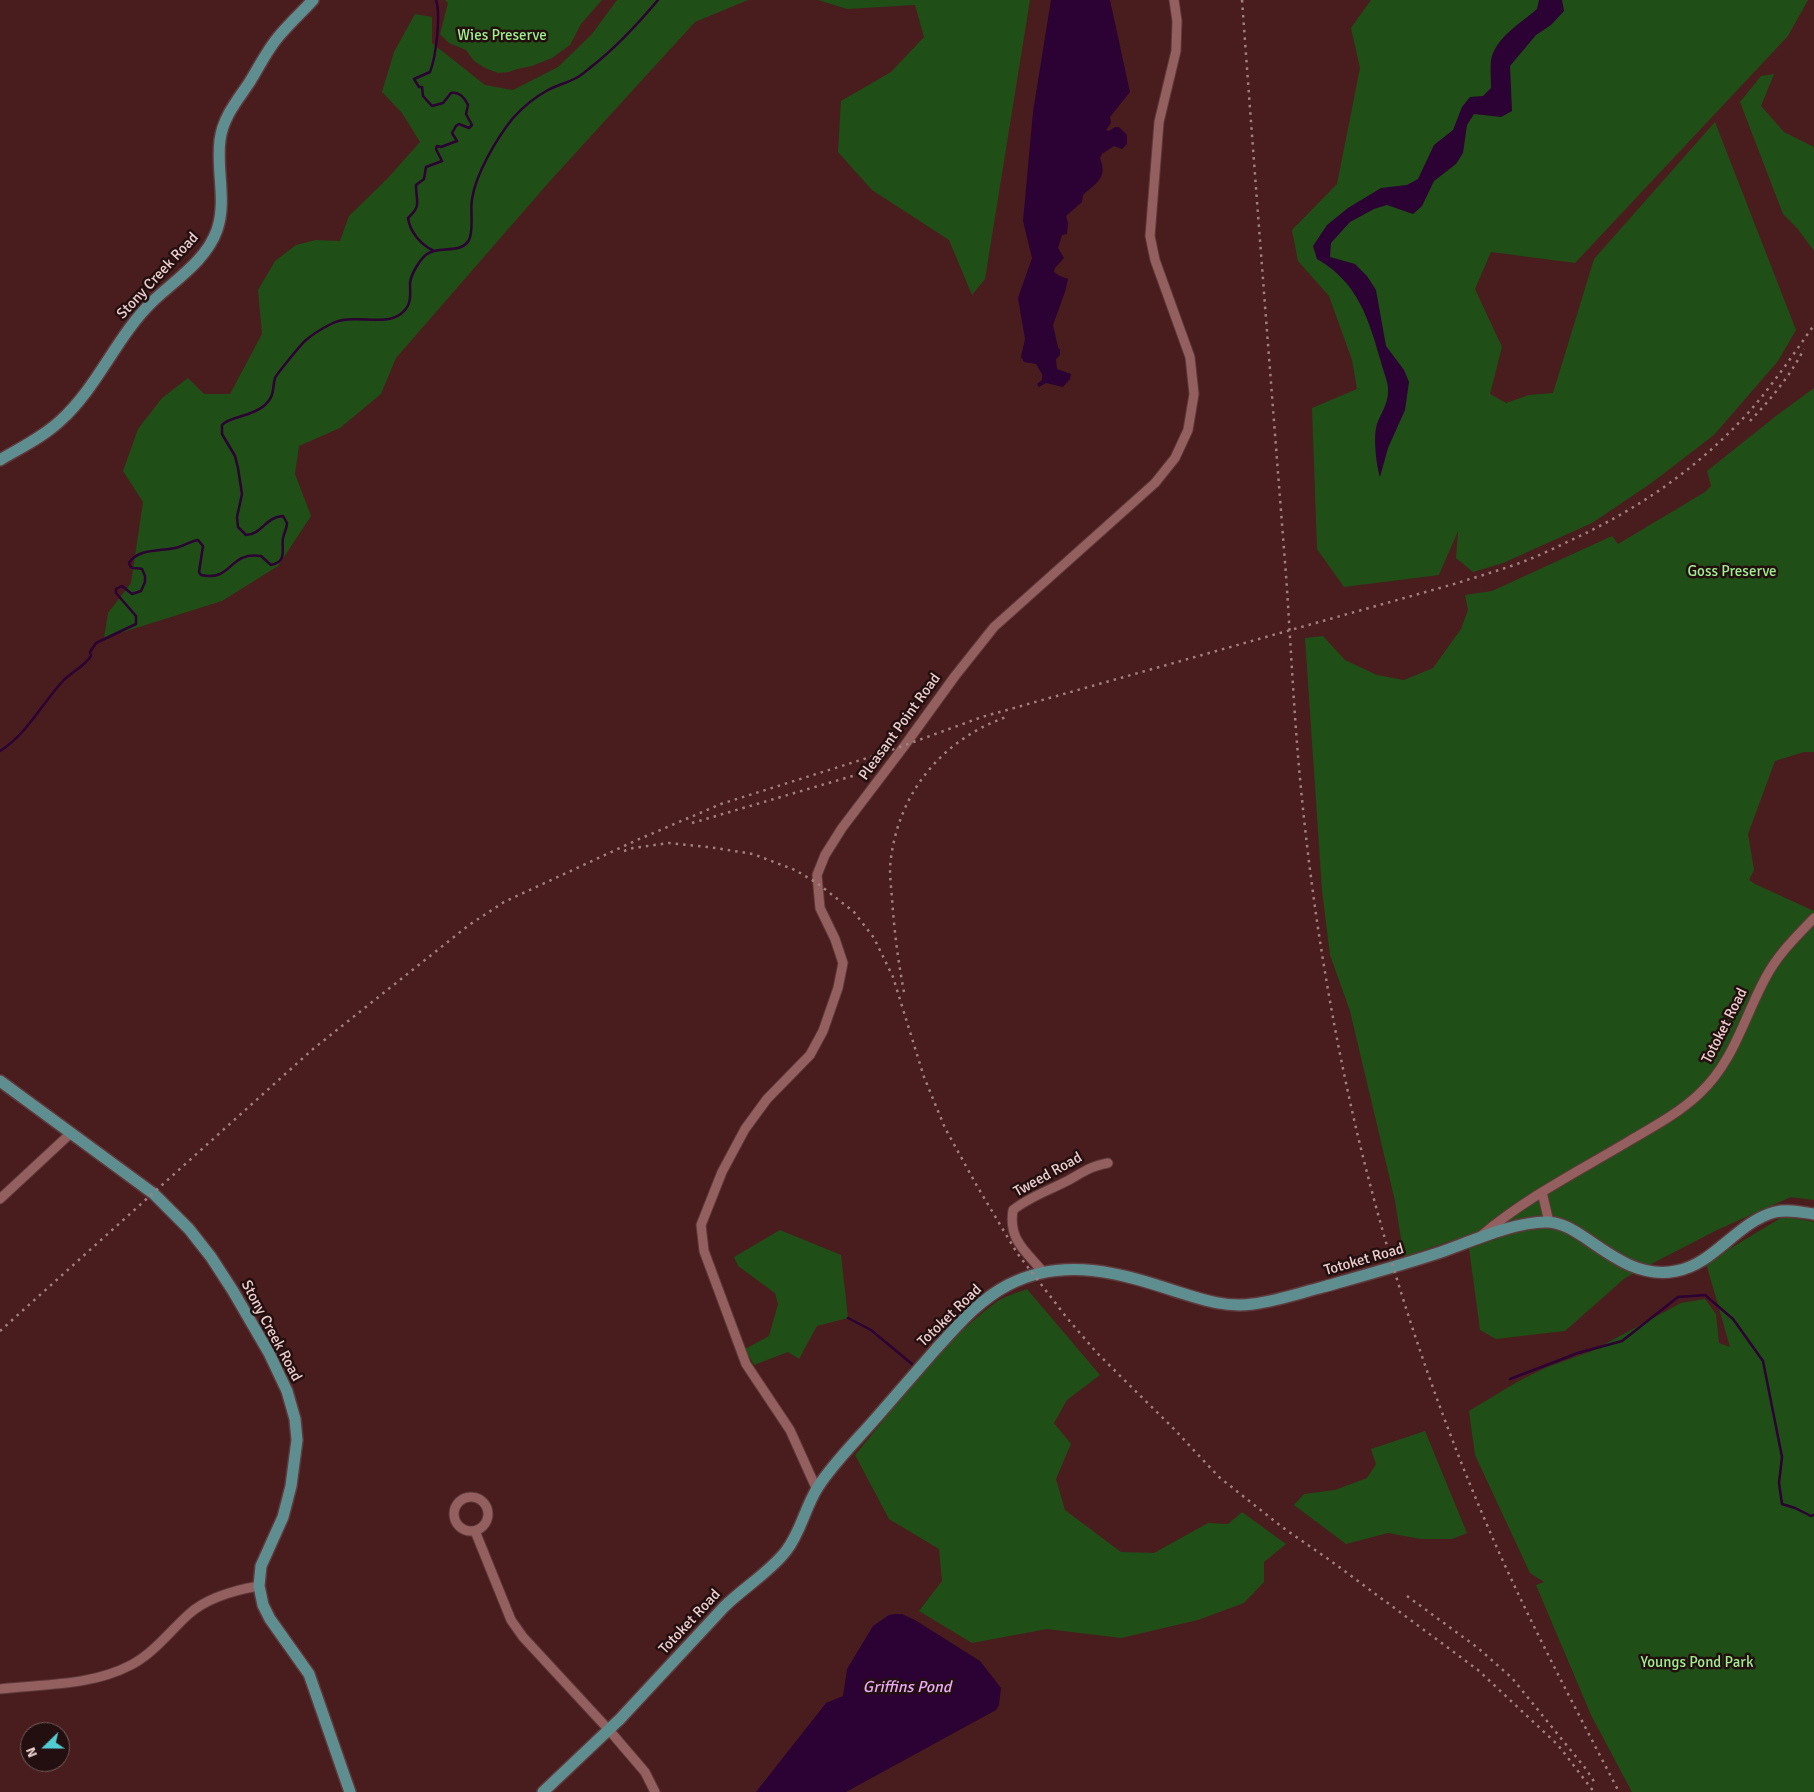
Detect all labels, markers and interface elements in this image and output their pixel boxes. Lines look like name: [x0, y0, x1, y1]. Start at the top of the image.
park label: Wies Preserve: [457, 27, 547, 45]
street label: Stony Creek Road: [113, 229, 203, 323]
park label: Goss Preserve: [1687, 563, 1777, 581]
street label: Pleasant Point Road: [855, 670, 945, 784]
street label: Totoket Road: [1698, 985, 1752, 1067]
street label: Tweed Road: [1011, 1149, 1085, 1201]
street label: Totoket Road: [1322, 1240, 1406, 1280]
street label: Stony Creek Road: [237, 1277, 305, 1385]
street label: Totoket Road: [914, 1281, 986, 1351]
street label: Totoket Road: [655, 1586, 725, 1658]
park label: Youngs Pond Park: [1641, 1654, 1753, 1672]
water label: Griffins Pond: [863, 1678, 951, 1698]
north arrow: [20, 1722, 70, 1772]
text: N: [22, 1745, 41, 1760]

